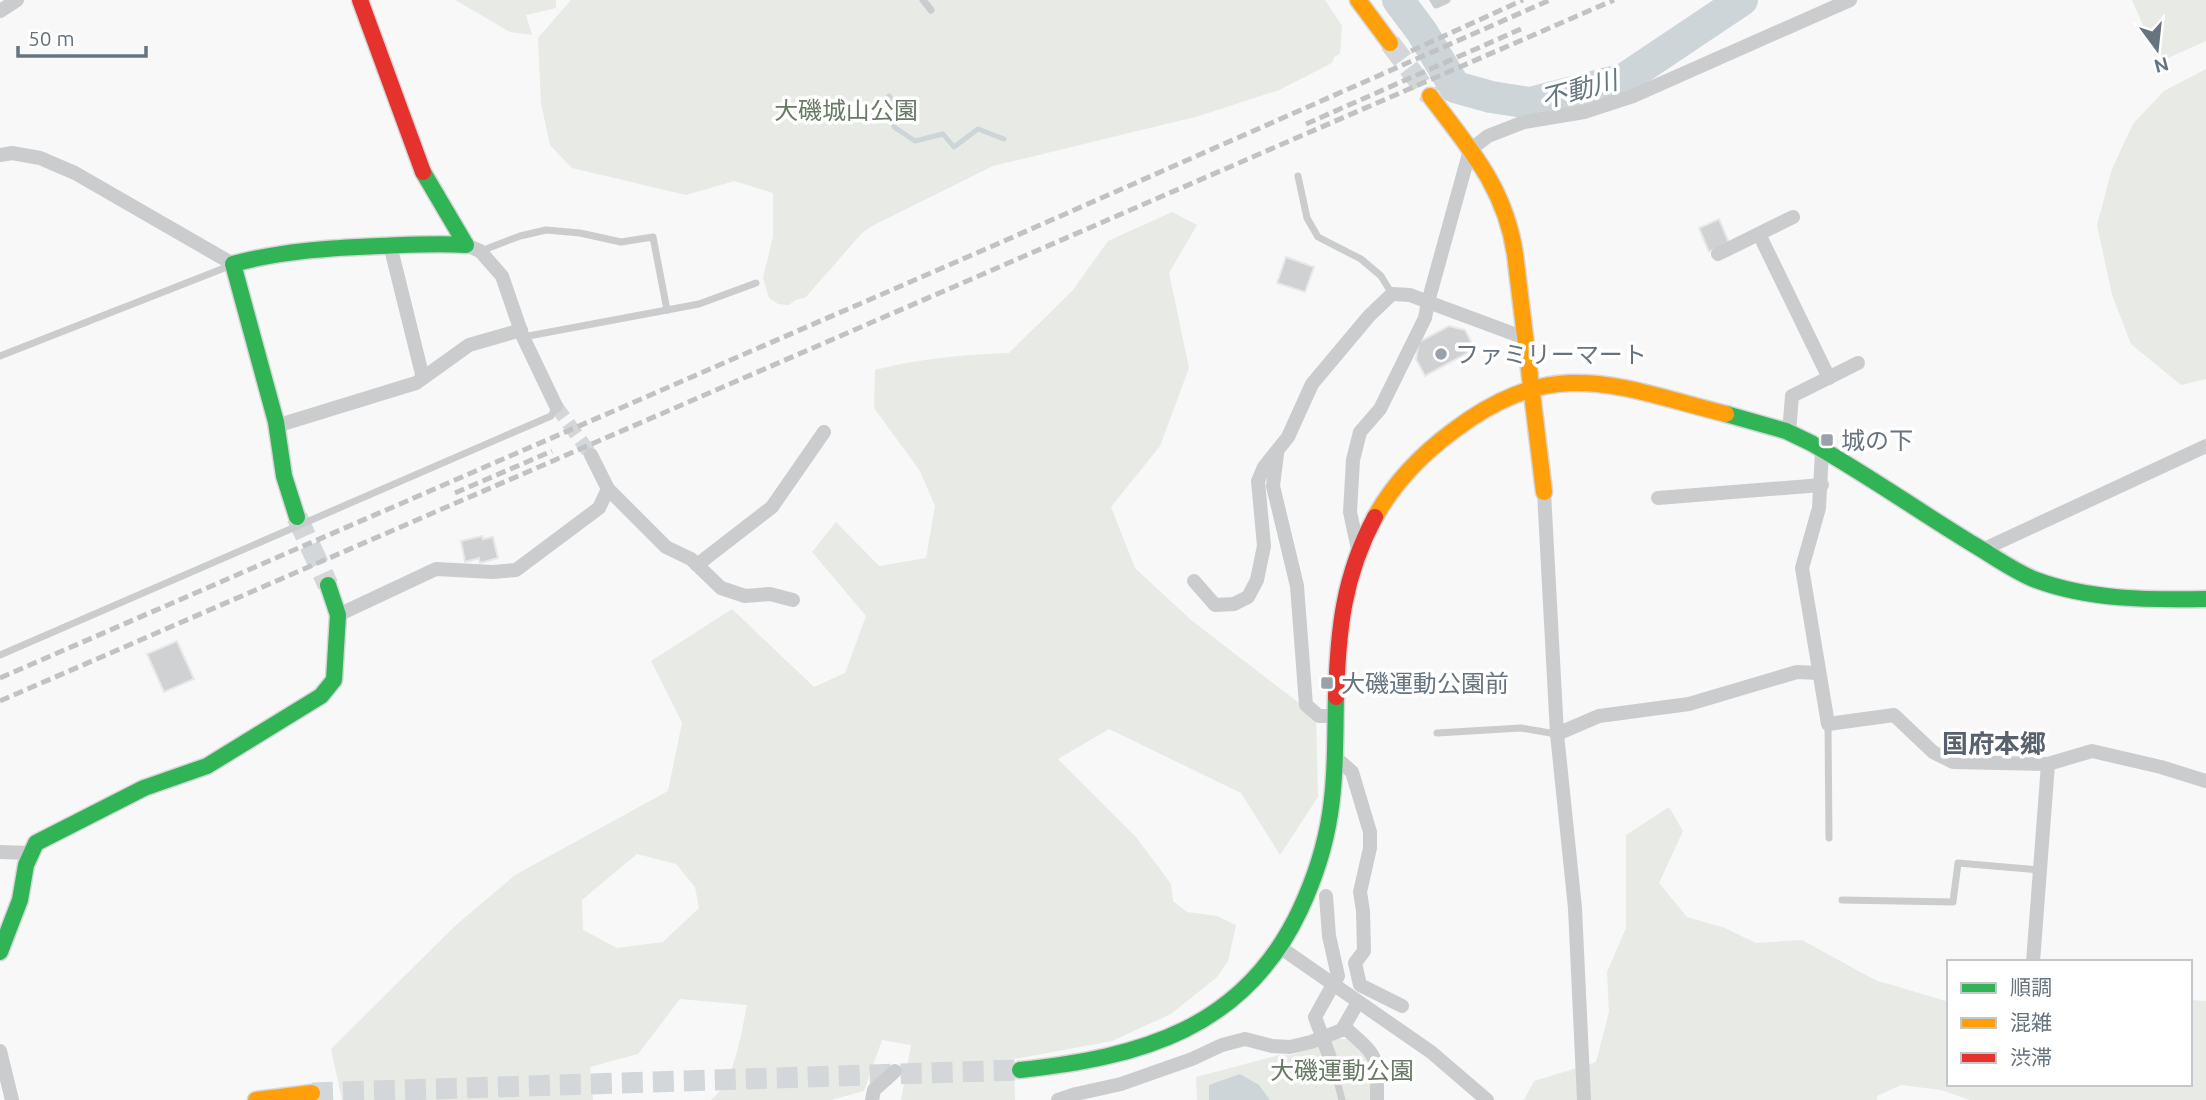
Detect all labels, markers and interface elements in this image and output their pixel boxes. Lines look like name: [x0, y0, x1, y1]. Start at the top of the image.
scale bar: [18, 14, 145, 58]
north arrow: [2122, 14, 2192, 84]
text: 50 m: [28, 26, 75, 50]
text: N: [2152, 53, 2171, 78]
water label: 不動川: [1538, 64, 1623, 113]
park label: 大磯城山公園: [774, 97, 918, 124]
place label: ファミリーマート: [1455, 341, 1647, 368]
marker: ファミリーマート: [1433, 346, 1449, 362]
place label: 城の下: [1841, 427, 1913, 454]
marker: 城の下: [1819, 432, 1835, 448]
place label: 大磯運動公園前: [1341, 670, 1509, 697]
marker: 大磯運動公園前: [1319, 675, 1335, 691]
district label: 国府本郷: [1942, 729, 2046, 758]
legend: [1947, 960, 2192, 1086]
text: 順調: [2010, 975, 2052, 999]
text: 混雑: [2010, 1010, 2052, 1034]
text: 渋滞: [2010, 1045, 2052, 1069]
park label: 大磯運動公園: [1270, 1057, 1414, 1084]

